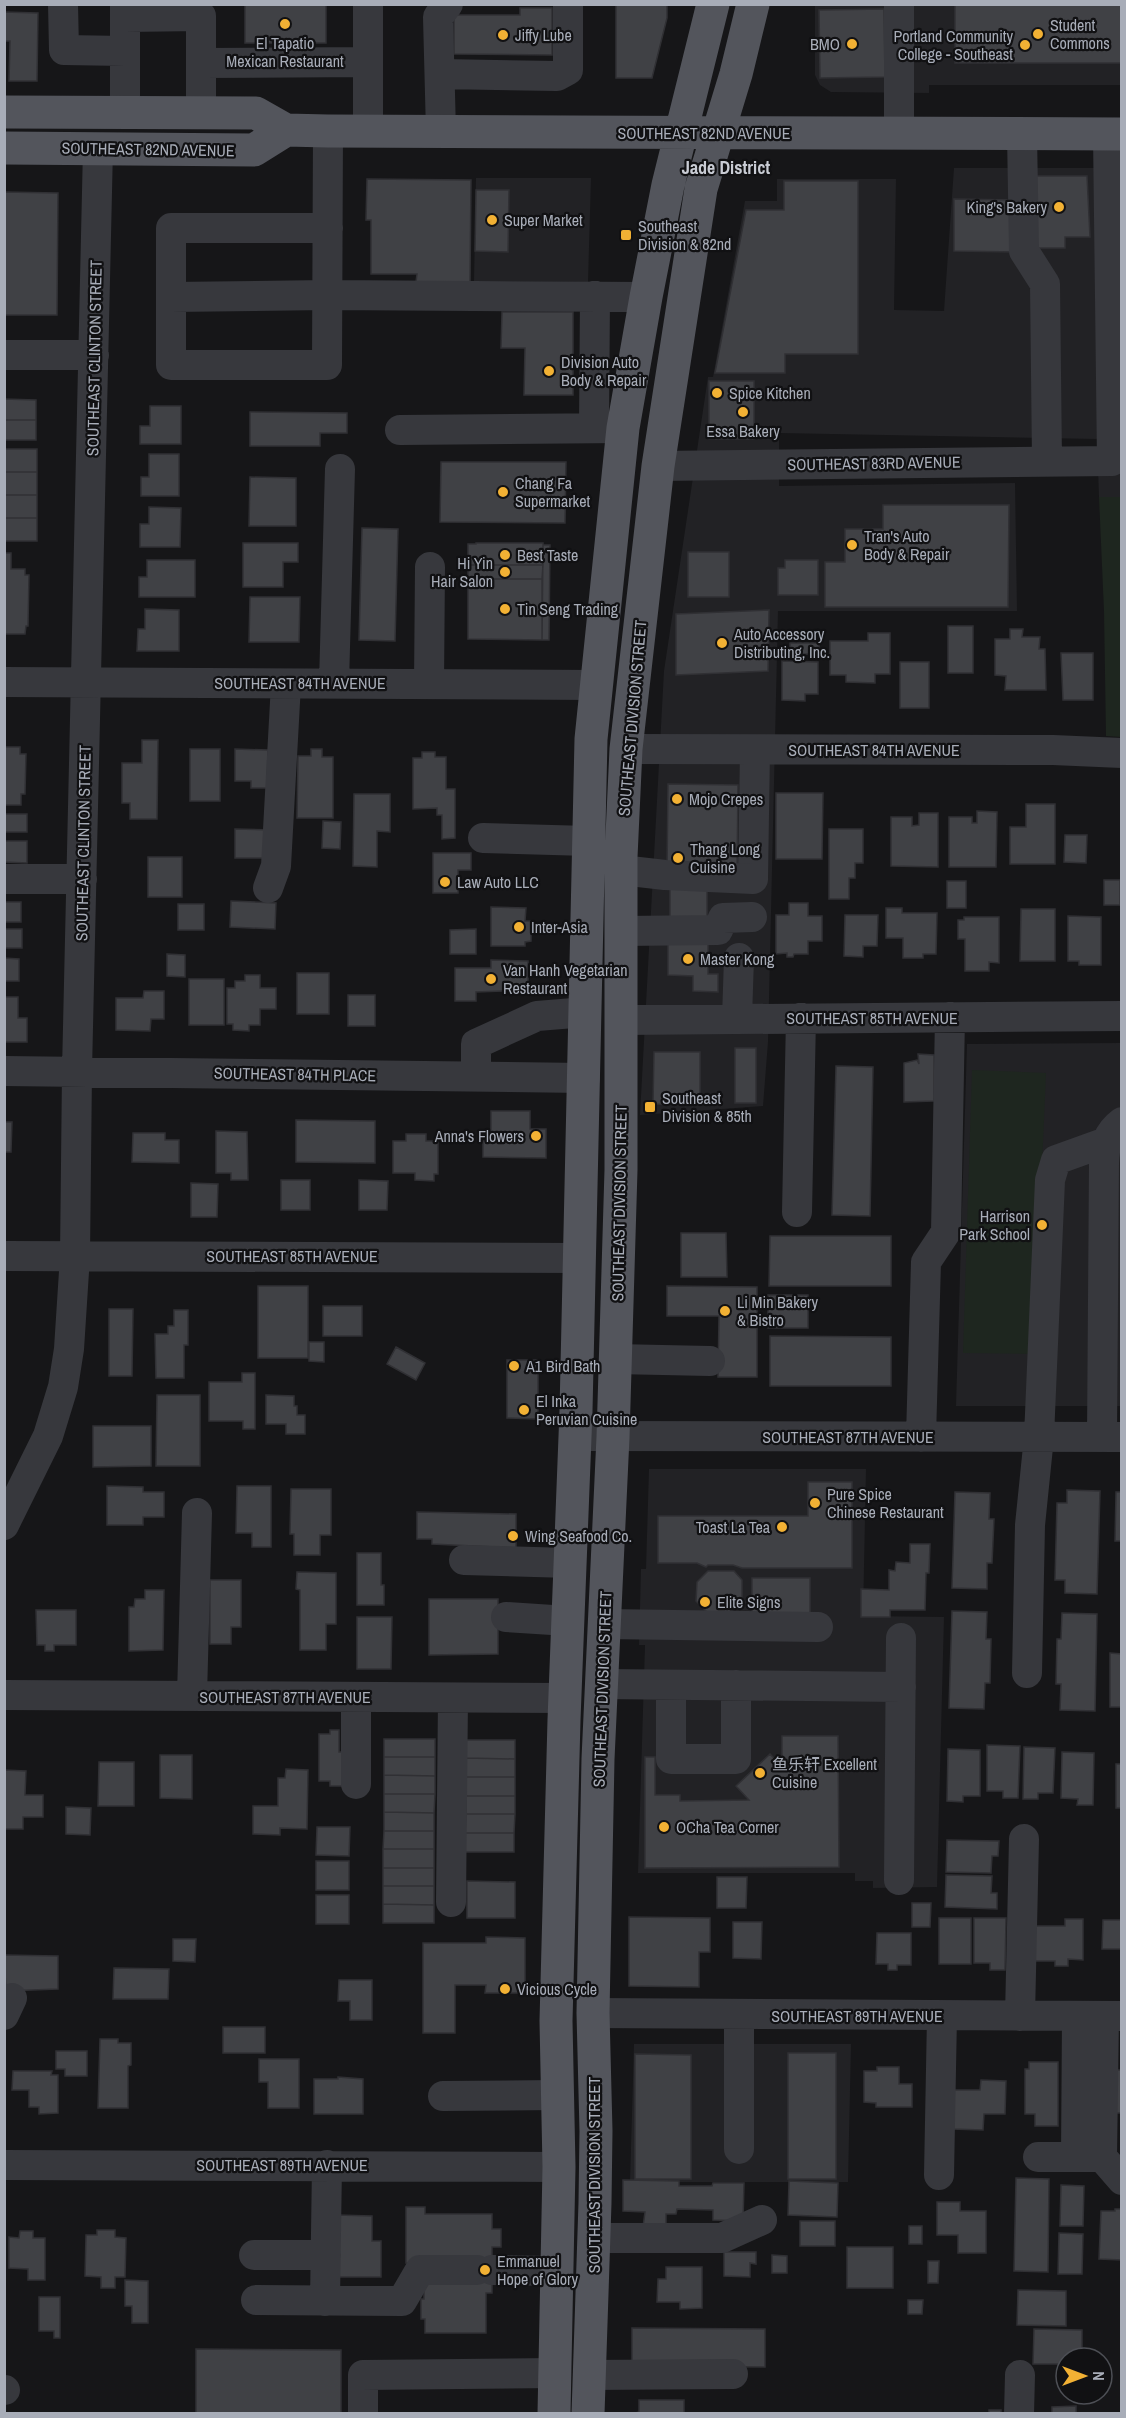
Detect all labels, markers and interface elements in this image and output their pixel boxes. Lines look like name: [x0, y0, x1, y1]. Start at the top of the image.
place label: Student Commons: [1050, 14, 1110, 54]
marker: El Tapatio Mexican Restaurant: [278, 17, 292, 31]
place label: Jiffy Lube: [515, 24, 572, 46]
place label: Portland Community College - Southeast: [893, 25, 1013, 65]
marker: Student Commons: [1031, 27, 1045, 41]
marker: Jiffy Lube: [496, 28, 510, 42]
place label: El Tapatio Mexican Restaurant: [226, 32, 344, 72]
place label: BMO: [810, 33, 840, 55]
marker: BMO: [845, 37, 859, 51]
marker: Portland Community College - Southeast: [1018, 38, 1032, 52]
street label: SOUTHEAST 82ND AVENUE: [617, 122, 791, 144]
street label: SOUTHEAST 82ND AVENUE: [61, 136, 235, 162]
district label: Jade District: [682, 155, 770, 180]
place label: King's Bakery: [966, 196, 1047, 218]
marker: King's Bakery: [1052, 200, 1066, 214]
place label: Super Market: [504, 209, 583, 231]
marker: Super Market: [485, 213, 499, 227]
place label: Southeast Division & 82nd: [638, 215, 731, 255]
marker: Southeast Division & 82nd: [619, 228, 633, 242]
street label: SOUTHEAST CLINTON STREET: [81, 260, 107, 456]
place label: Division Auto Body & Repair: [561, 351, 647, 391]
marker: Division Auto Body & Repair: [542, 364, 556, 378]
place label: Spice Kitchen: [729, 382, 811, 404]
marker: Spice Kitchen: [710, 386, 724, 400]
marker: Essa Bakery: [736, 405, 750, 419]
place label: Essa Bakery: [706, 420, 780, 442]
street label: SOUTHEAST 83RD AVENUE: [787, 450, 961, 476]
place label: Chang Fa Supermarket: [515, 472, 590, 512]
marker: Chang Fa Supermarket: [496, 485, 510, 499]
place label: Tran's Auto Body & Repair: [864, 525, 950, 565]
marker: Tran's Auto Body & Repair: [845, 538, 859, 552]
place label: Best Taste: [517, 544, 578, 566]
marker: Best Taste: [498, 548, 512, 562]
place label: Hi Yin Hair Salon: [431, 552, 493, 592]
marker: Hi Yin Hair Salon: [498, 565, 512, 579]
place label: Tin Seng Trading: [517, 598, 619, 620]
marker: Tin Seng Trading: [498, 602, 512, 616]
street label: SOUTHEAST DIVISION STREET: [612, 619, 652, 817]
place label: Auto Accessory Distributing, Inc.: [733, 623, 830, 663]
marker: Auto Accessory Distributing, Inc.: [715, 636, 729, 650]
street label: SOUTHEAST 84TH AVENUE: [214, 672, 386, 694]
street label: SOUTHEAST 84TH AVENUE: [788, 739, 960, 761]
street label: SOUTHEAST CLINTON STREET: [70, 745, 96, 941]
place label: Mojo Crepes: [689, 788, 763, 810]
marker: Mojo Crepes: [670, 792, 684, 806]
place label: Thang Long Cuisine: [690, 838, 761, 878]
marker: Thang Long Cuisine: [671, 851, 685, 865]
place label: Law Auto LLC: [457, 871, 539, 893]
marker: Law Auto LLC: [438, 875, 452, 889]
place label: Inter-Asia: [531, 916, 589, 938]
marker: Inter-Asia: [512, 920, 526, 934]
place label: Master Kong: [700, 948, 775, 970]
marker: Master Kong: [681, 952, 695, 966]
place label: Van Hanh Vegetarian Restaurant: [503, 959, 628, 999]
marker: Van Hanh Vegetarian Restaurant: [484, 972, 498, 986]
street label: SOUTHEAST 85TH AVENUE: [786, 1007, 958, 1029]
street label: SOUTHEAST 84TH PLACE: [214, 1062, 376, 1086]
place label: Southeast Division & 85th: [662, 1087, 752, 1127]
marker: Southeast Division & 85th: [643, 1100, 657, 1114]
street label: SOUTHEAST DIVISION STREET: [606, 1105, 632, 1301]
place label: Anna's Flowers: [434, 1125, 524, 1147]
marker: Anna's Flowers: [529, 1129, 543, 1143]
place label: Harrison Park School: [959, 1205, 1030, 1245]
marker: Harrison Park School: [1035, 1218, 1049, 1232]
street label: SOUTHEAST 85TH AVENUE: [206, 1245, 378, 1267]
place label: Li Min Bakery & Bistro: [737, 1291, 818, 1331]
marker: Li Min Bakery & Bistro: [718, 1304, 732, 1318]
place label: A1 Bird Bath: [525, 1355, 600, 1377]
marker: A1 Bird Bath: [507, 1359, 521, 1373]
place label: El Inka Peruvian Cuisine: [536, 1390, 637, 1430]
marker: El Inka Peruvian Cuisine: [517, 1403, 531, 1417]
street label: SOUTHEAST 87TH AVENUE: [762, 1426, 934, 1448]
place label: Pure Spice Chinese Restaurant: [827, 1483, 944, 1523]
marker: Pure Spice Chinese Restaurant: [808, 1496, 822, 1510]
place label: Toast La Tea: [696, 1516, 771, 1538]
marker: Toast La Tea: [775, 1520, 789, 1534]
place label: Wing Seafood Co.: [525, 1525, 632, 1547]
marker: Wing Seafood Co.: [506, 1529, 520, 1543]
street label: SOUTHEAST DIVISION STREET: [588, 1590, 616, 1788]
place label: Elite Signs: [717, 1591, 780, 1613]
marker: Elite Signs: [698, 1595, 712, 1609]
street label: SOUTHEAST 87TH AVENUE: [199, 1686, 371, 1708]
place label: 鱼乐轩 Excellent Cuisine: [772, 1753, 877, 1793]
marker: 鱼乐轩 Excellent Cuisine: [753, 1766, 767, 1780]
place label: OCha Tea Corner: [676, 1816, 779, 1838]
marker: OCha Tea Corner: [657, 1820, 671, 1834]
place label: Vicious Cycle: [517, 1978, 597, 2000]
marker: Vicious Cycle: [498, 1982, 512, 1996]
street label: SOUTHEAST 89TH AVENUE: [771, 2005, 943, 2027]
street label: SOUTHEAST DIVISION STREET: [583, 2077, 605, 2273]
street label: SOUTHEAST 89TH AVENUE: [196, 2154, 368, 2176]
place label: Emmanuel Hope of Glory: [497, 2250, 578, 2290]
marker: Emmanuel Hope of Glory: [478, 2263, 492, 2277]
north arrow: [1054, 2346, 1114, 2406]
text: N: [1088, 2371, 1110, 2381]

